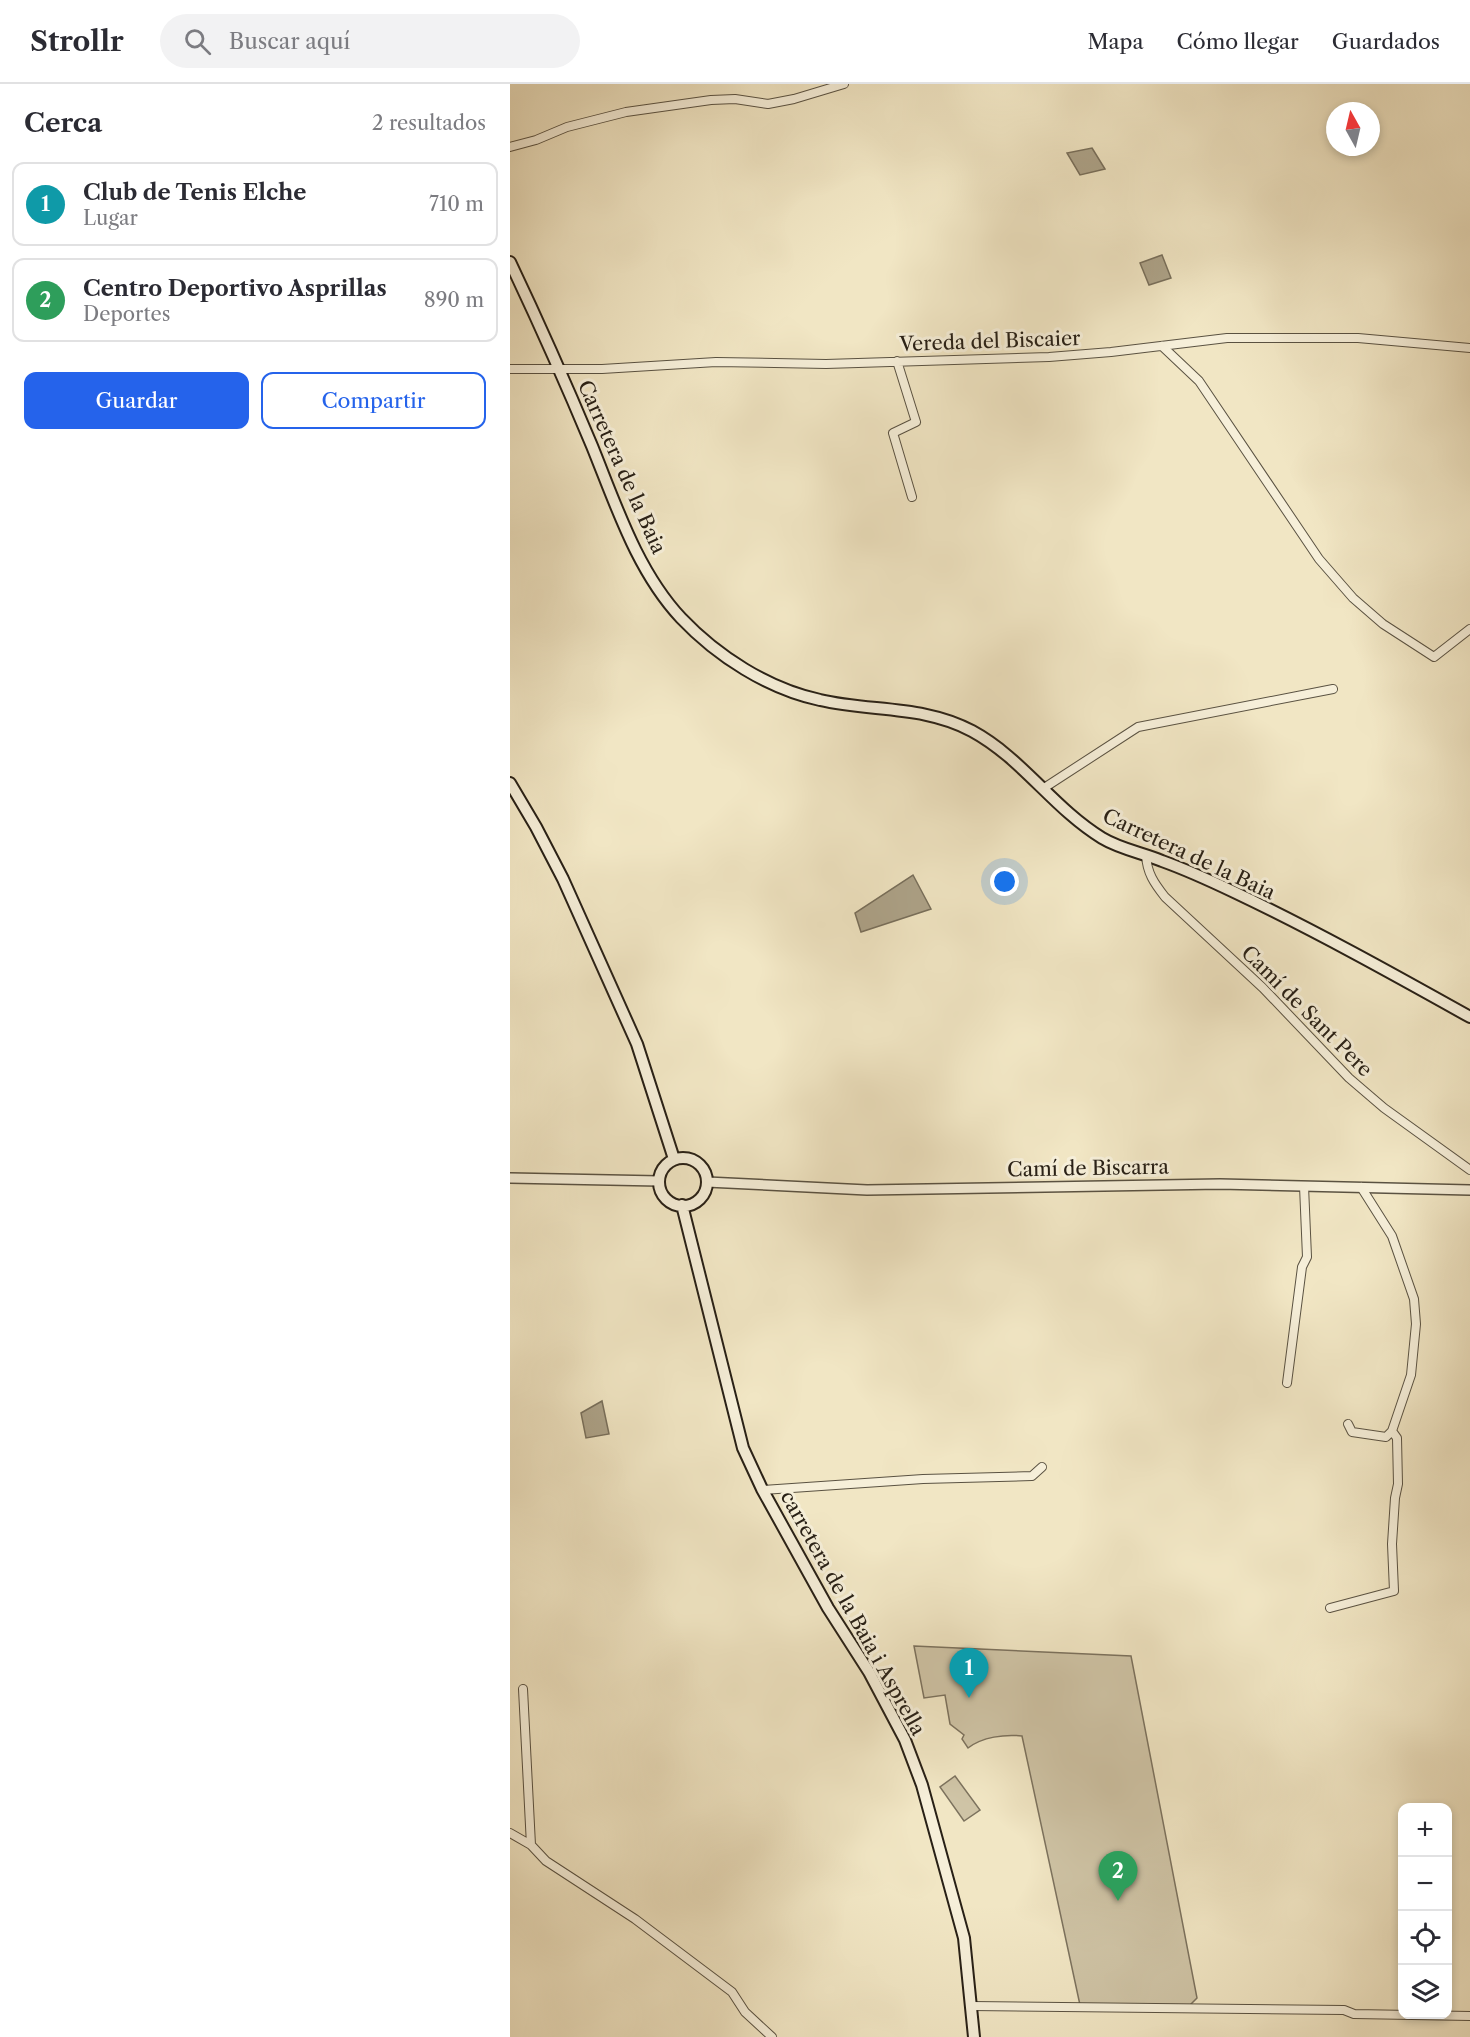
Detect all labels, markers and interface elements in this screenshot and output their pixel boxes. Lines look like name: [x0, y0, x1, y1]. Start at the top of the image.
search box: [160, 14, 580, 68]
text: Strollr: [30, 24, 124, 58]
icon: search: [181, 25, 214, 58]
text: Buscar aquí: [229, 28, 350, 55]
text: Mapa: [1087, 29, 1144, 54]
text: Cómo llegar: [1177, 29, 1299, 54]
text: Guardados: [1332, 29, 1440, 54]
north arrow: [1326, 102, 1380, 156]
text: Cerca: [24, 107, 102, 139]
text: 2 resultados: [372, 111, 486, 135]
text: Club de Tenis Elche: [83, 179, 306, 206]
text: 1: [41, 192, 50, 216]
text: 710 m: [429, 192, 484, 216]
text: Lugar: [83, 206, 138, 230]
text: Centro Deportivo Asprillas: [83, 275, 387, 302]
text: 2: [40, 288, 51, 312]
text: 890 m: [424, 288, 484, 312]
text: Deportes: [83, 302, 170, 326]
street label: Vereda del Biscaier: [898, 326, 1082, 356]
button: Guardar: [24, 372, 249, 429]
button: Compartir: [261, 372, 486, 429]
street label: Carretera de la Baia: [573, 376, 671, 558]
street label: Carretera de la Baia: [1099, 804, 1279, 905]
your location: [990, 867, 1019, 896]
street label: Camí de Sant Pere: [1237, 941, 1377, 1081]
street label: Camí de Biscarra: [1007, 1155, 1170, 1181]
street label: carretera de la Baia i Asprella: [776, 1487, 931, 1740]
pin: 1: [950, 1648, 988, 1698]
map controls: [1398, 1803, 1452, 2019]
button: +: [1398, 1803, 1452, 1857]
pin: 2: [1098, 1852, 1138, 1901]
button: −: [1398, 1857, 1452, 1911]
button: locate: [1398, 1911, 1452, 1965]
button: layers: [1398, 1965, 1452, 2019]

